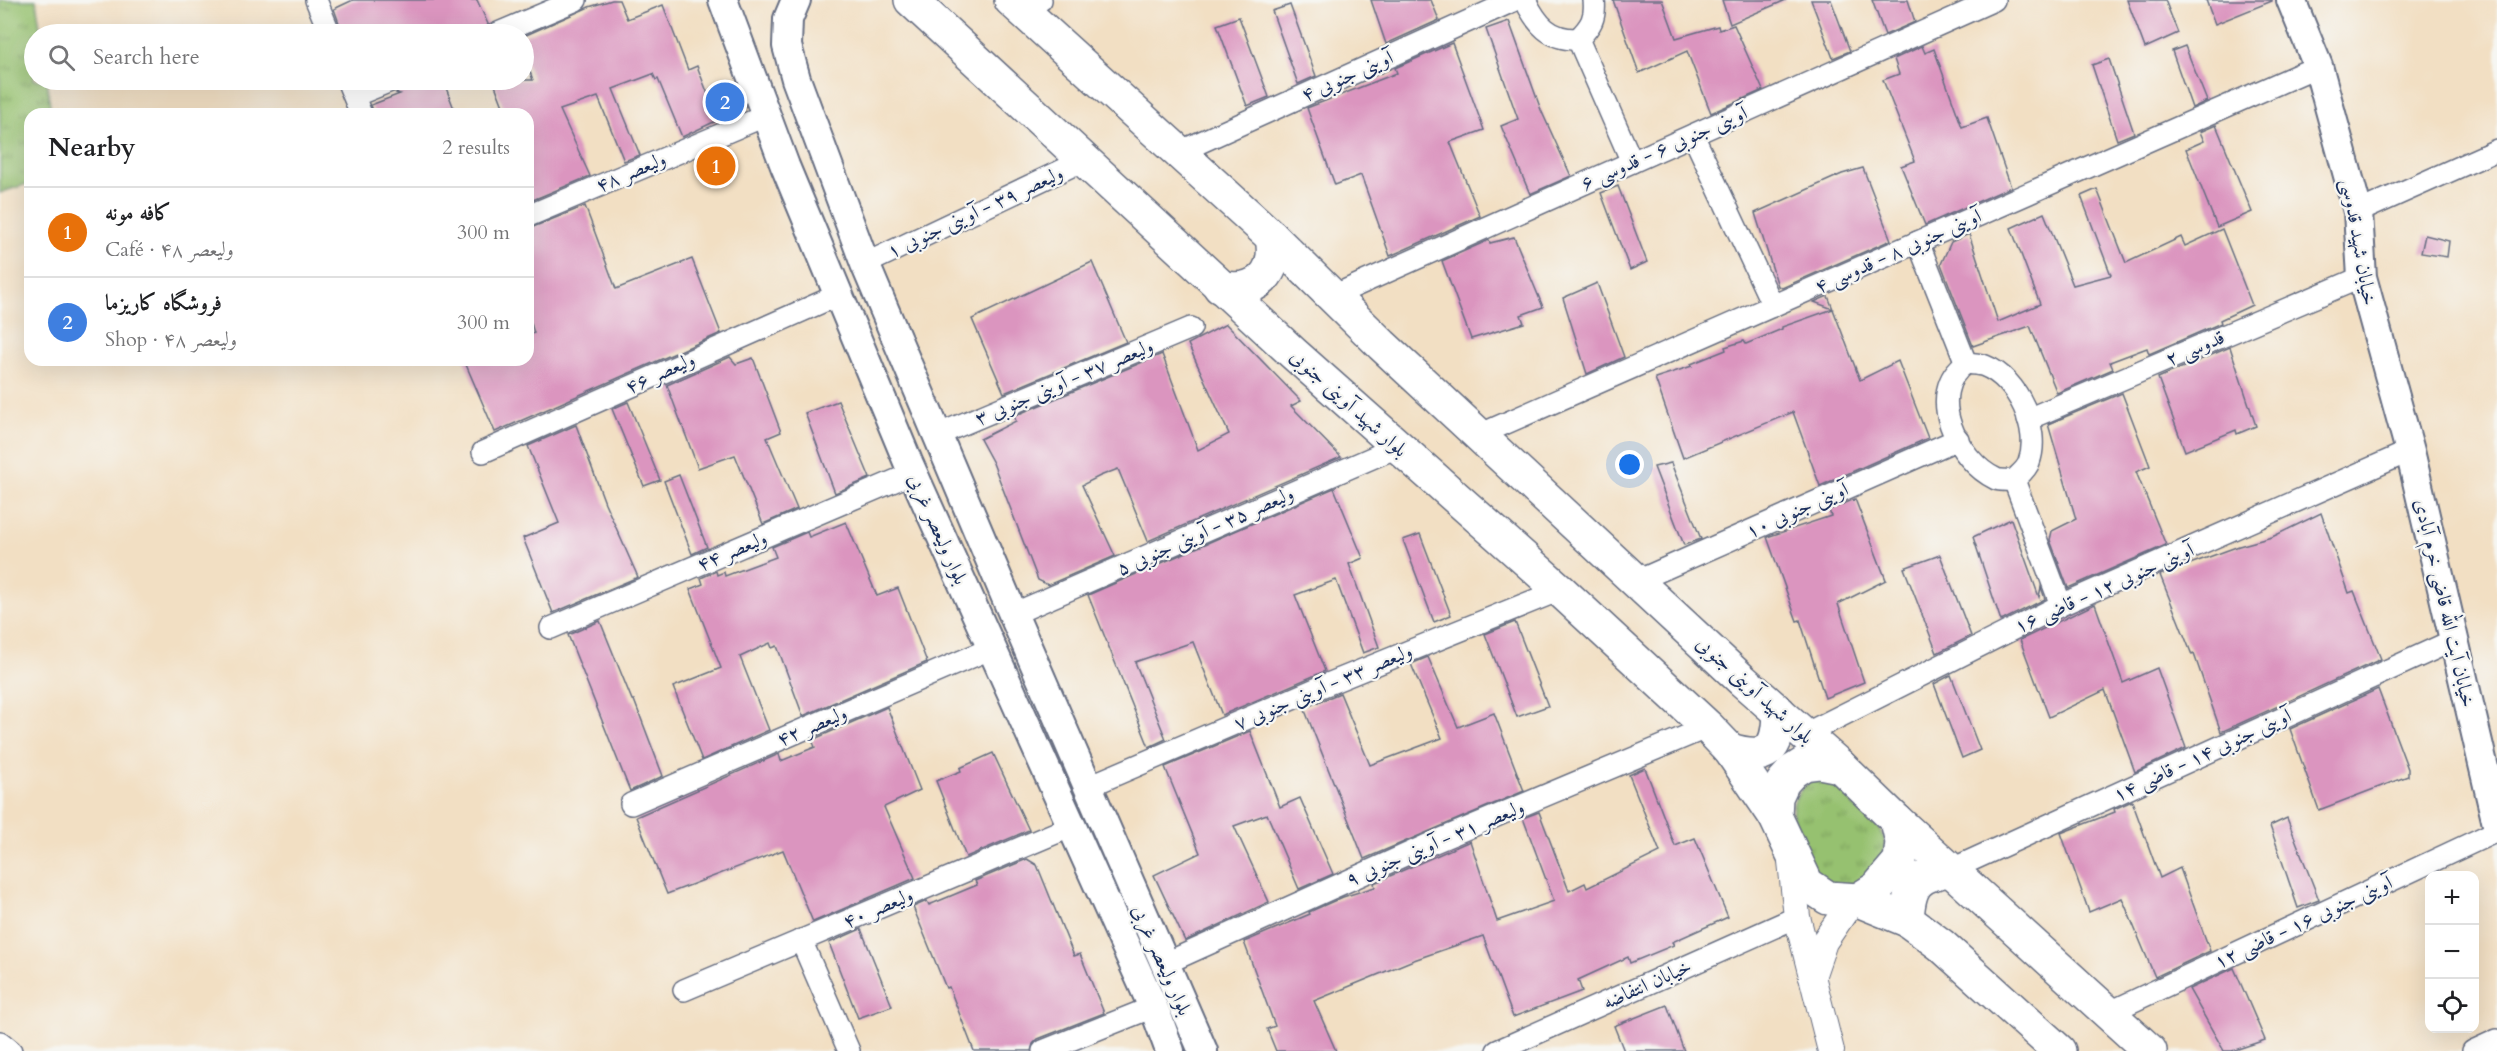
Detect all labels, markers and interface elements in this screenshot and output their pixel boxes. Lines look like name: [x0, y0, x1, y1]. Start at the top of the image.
search box: [24, 24, 534, 90]
icon: search: [45, 41, 78, 74]
text: Search here: [93, 42, 200, 72]
street label: آوینی جنوبی ۴: [1297, 43, 1400, 109]
pin: 2: [706, 80, 744, 124]
street label: آوینی جنوبی ۶ - قدوسی ۶: [1576, 98, 1754, 198]
text: Nearby: [48, 130, 136, 165]
text: 2 results: [442, 134, 510, 161]
pin: 1: [696, 144, 736, 188]
street label: ولیعصر ۴۸: [592, 145, 670, 199]
street label: ولیعصر ۳۹ - آوینی جنوبی ۱: [883, 159, 1068, 266]
street label: خیابان شهید قدوسی: [2334, 176, 2383, 308]
text: کافه مونه: [105, 198, 171, 228]
street label: آوینی جنوبی ۸ - قدوسی ۴: [1810, 201, 1988, 301]
text: 1: [62, 219, 73, 246]
text: 300 m: [457, 219, 510, 246]
text: Café · ولیعصر ۴۸: [105, 236, 234, 263]
text: فروشگاه کاریزما: [105, 288, 222, 318]
text: 2: [62, 309, 73, 336]
text: 300 m: [457, 309, 510, 336]
street label: قدوسی ۲: [2161, 323, 2229, 373]
text: Shop · ولیعصر ۴۸: [105, 326, 237, 353]
street label: ولیعصر ۳۷ - آوینی جنوبی ۳: [971, 332, 1158, 433]
street label: بلوار شهید آوینی جنوبی: [1284, 343, 1414, 464]
street label: ولیعصر ۴۶: [621, 346, 699, 400]
your location: [1615, 450, 1644, 479]
street label: بلوار ولیعصر غربی: [901, 469, 974, 589]
street label: آوینی جنوبی ۱۰: [1741, 474, 1855, 546]
street label: ولیعصر ۳۵ - آوینی جنوبی ۵: [1112, 480, 1298, 583]
street label: خیابان آیت الله قاضی خرم آبادی: [2404, 496, 2484, 711]
street label: ولیعصر ۴۴: [693, 524, 771, 578]
street label: آوینی جنوبی ۱۲ - قاضی ۱۶: [2010, 535, 2201, 641]
street label: بلوار شهید آوینی جنوبی: [1690, 630, 1820, 751]
street label: ولیعصر ۳۳ - آوینی جنوبی ۷: [1230, 637, 1417, 738]
street label: ولیعصر ۴۲: [773, 699, 851, 753]
street label: آوینی جنوبی ۱۴ - قاضی ۱۴: [2108, 701, 2298, 809]
street label: ولیعصر ۳۱ - آوینی جنوبی ۹: [1342, 793, 1529, 894]
street label: آوینی جنوبی ۱۶ - قاضی ۱۲: [2209, 868, 2399, 976]
map controls: [2425, 871, 2479, 1033]
button: +: [2425, 871, 2479, 925]
street label: ولیعصر ۴۰: [839, 881, 917, 935]
street label: بلوار ولیعصر غربی: [1125, 900, 1198, 1020]
button: −: [2425, 925, 2479, 979]
street label: خیابان انتفاضه: [1598, 952, 1696, 1016]
button: locate: [2425, 979, 2479, 1033]

